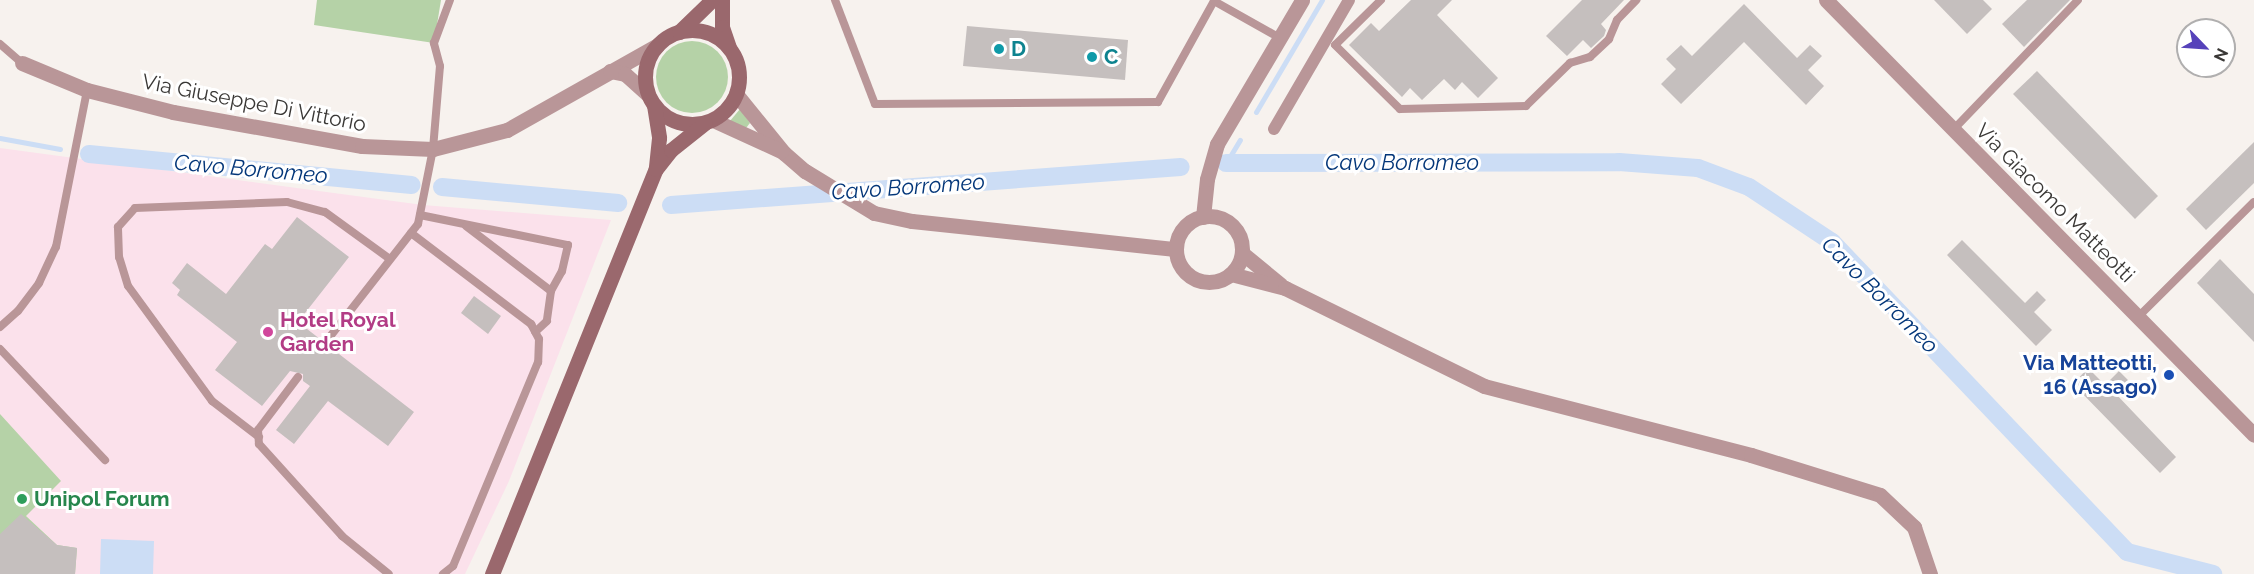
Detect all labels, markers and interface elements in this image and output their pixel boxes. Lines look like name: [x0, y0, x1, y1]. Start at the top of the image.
north arrow: [2176, 18, 2236, 78]
place label: D: [1011, 36, 1026, 62]
marker: D: [992, 42, 1006, 56]
place label: C: [1104, 44, 1118, 70]
text: N: [2210, 45, 2232, 65]
marker: C: [1085, 50, 1099, 64]
street label: Via Giuseppe Di Vittorio: [139, 69, 369, 137]
street label: Via Giacomo Matteotti: [1970, 118, 2140, 288]
water label: Cavo Borromeo: [173, 149, 329, 189]
water label: Cavo Borromeo: [1325, 150, 1479, 176]
water label: Cavo Borromeo: [830, 168, 986, 206]
water label: Cavo Borromeo: [1816, 231, 1944, 359]
place label: Hotel Royal Garden: [280, 307, 396, 357]
marker: Hotel Royal Garden: [261, 325, 275, 339]
place label: Via Matteotti, 16 (Assago): [2023, 350, 2157, 400]
marker: Via Matteotti, 16 (Assago): [2162, 368, 2176, 382]
place label: Unipol Forum: [34, 486, 170, 512]
marker: Unipol Forum: [15, 492, 29, 506]

